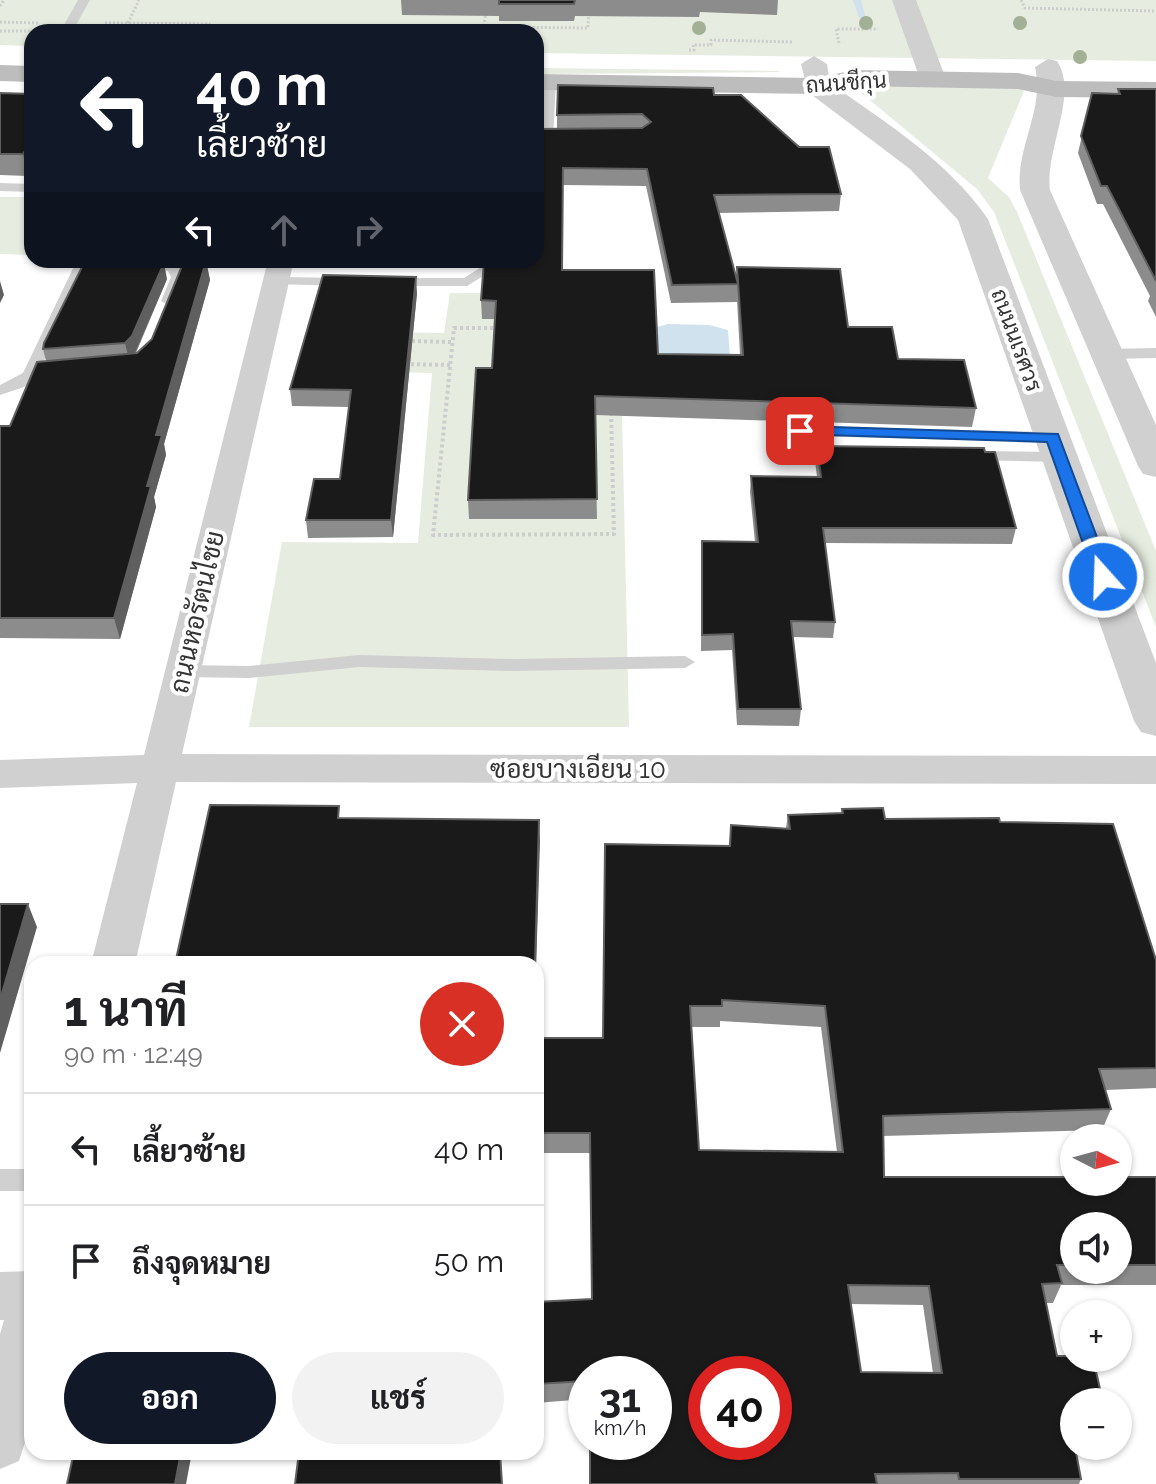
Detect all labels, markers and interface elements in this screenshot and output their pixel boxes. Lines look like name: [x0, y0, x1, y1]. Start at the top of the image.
text: 40 m: [196, 52, 328, 118]
icon: left: [64, 56, 168, 160]
street label: ถนนชีกุน: [805, 66, 887, 101]
text: เลี้ยวซ้าย: [196, 123, 327, 165]
icon: left: [178, 208, 222, 252]
icon: ahead: [262, 208, 306, 252]
icon: right: [346, 208, 390, 252]
street label: ถนนนเรศวร: [986, 285, 1048, 395]
pin: [766, 397, 834, 465]
icon: arrive: [778, 409, 822, 453]
street label: ถนนหอรัตนไชย: [163, 528, 230, 696]
position arrow: [1061, 535, 1145, 619]
street label: ซอยบางเอียน 10: [490, 753, 666, 784]
text: 1 นาที: [64, 981, 187, 1037]
button: close: [420, 982, 504, 1066]
text: 90 m · 12:49: [64, 1039, 203, 1069]
north arrow: [1060, 1124, 1132, 1196]
map controls: [1060, 1124, 1132, 1460]
icon: left: [64, 1127, 108, 1171]
text: 40 m: [434, 1132, 504, 1167]
text: เลี้ยวซ้าย: [132, 1134, 246, 1169]
button: sound: [1060, 1212, 1132, 1284]
icon: arrive: [64, 1239, 108, 1283]
text: 50 m: [434, 1244, 504, 1279]
text: ถึงจุดหมาย: [132, 1246, 271, 1281]
button: +: [1060, 1300, 1132, 1372]
button: ออก: [64, 1352, 276, 1444]
button: แชร์: [292, 1352, 504, 1444]
speed limit sign: 40: [688, 1356, 792, 1460]
text: 31: [599, 1374, 641, 1421]
button: −: [1060, 1388, 1132, 1460]
text: km/h: [594, 1416, 646, 1440]

